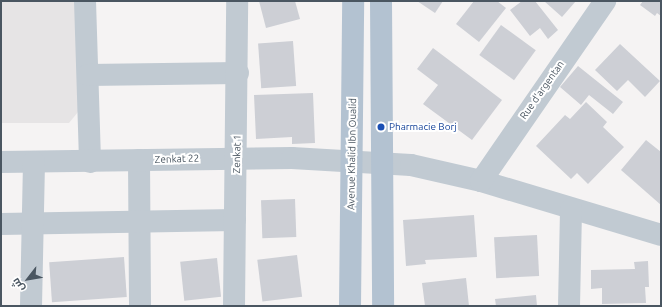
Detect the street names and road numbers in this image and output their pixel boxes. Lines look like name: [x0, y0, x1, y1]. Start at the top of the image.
street label: Rue d'argentan: [517, 58, 567, 122]
street label: Avenue Khalid Ibn Oualid: [345, 98, 359, 210]
street label: Zenkat 1: [231, 134, 243, 174]
street label: Zenkat 22: [155, 152, 199, 166]

